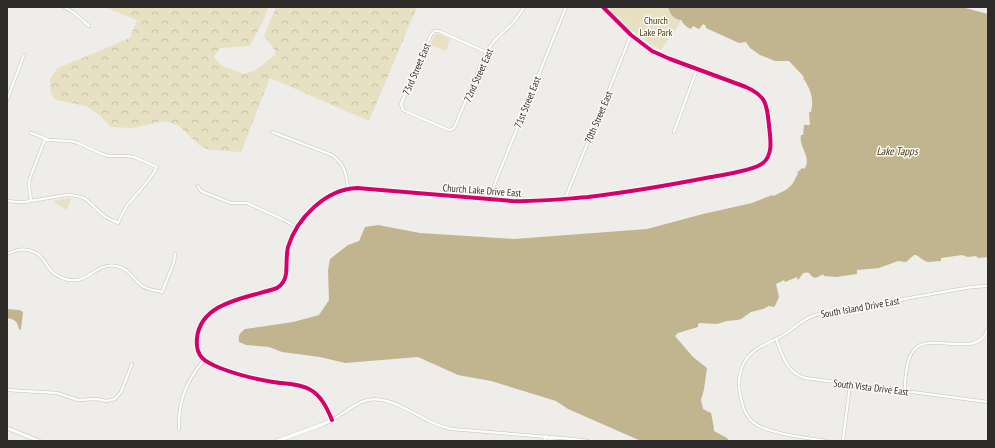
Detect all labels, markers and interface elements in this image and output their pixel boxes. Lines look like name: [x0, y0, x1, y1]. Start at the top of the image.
park label: Church Lake Park: [640, 14, 673, 39]
street label: 73rd Street East: [400, 41, 433, 97]
street label: 72nd Street East: [461, 46, 496, 104]
street label: 71st Street East: [511, 74, 544, 130]
street label: 70th Street East: [582, 89, 615, 145]
water label: Lake Tapps: [876, 144, 919, 158]
street label: Church Lake Drive East: [442, 181, 522, 200]
street label: South Island Drive East: [820, 294, 901, 321]
street label: South Vista Drive East: [833, 376, 910, 399]

